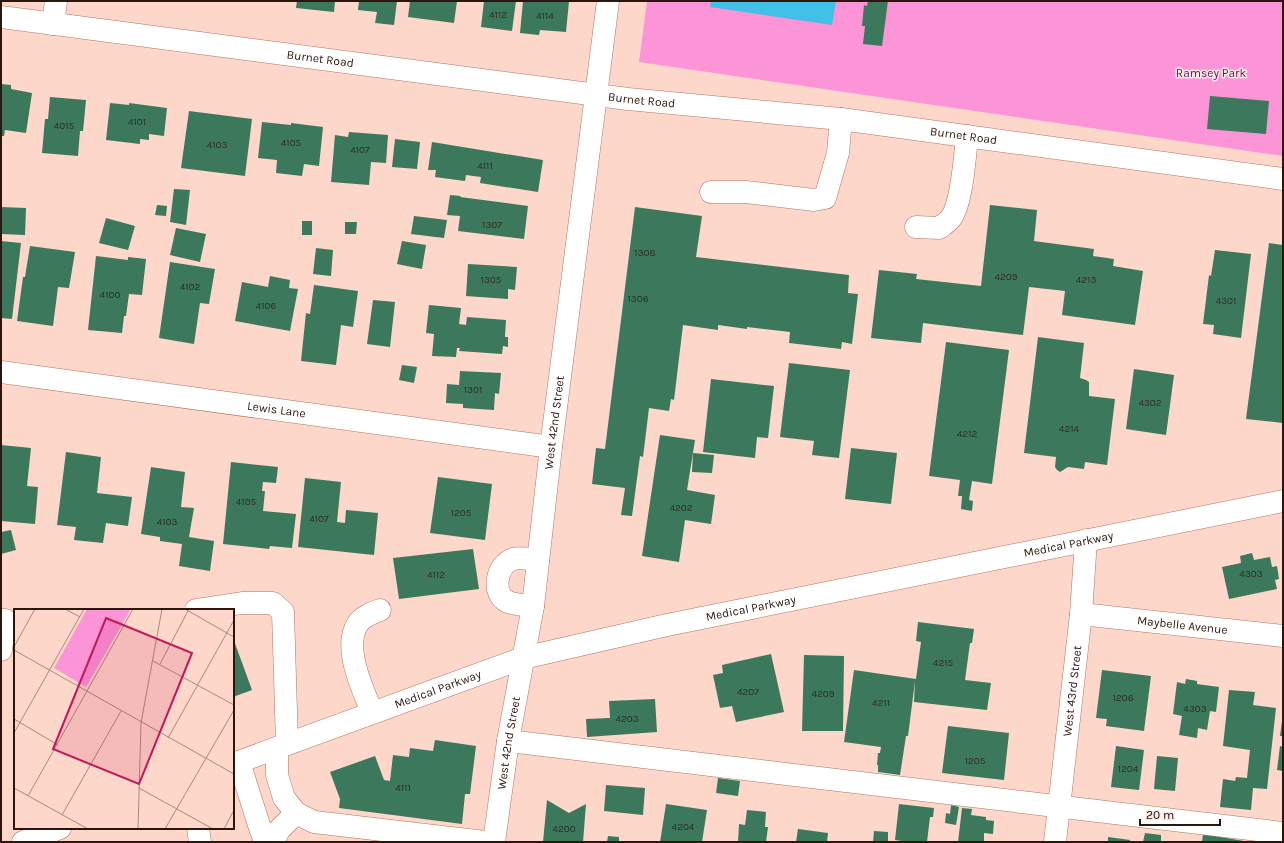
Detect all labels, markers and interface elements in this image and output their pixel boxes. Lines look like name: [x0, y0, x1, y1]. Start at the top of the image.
house number: 4112: [489, 9, 507, 21]
house number: 4114: [536, 10, 554, 22]
street label: Burnet Road: [286, 47, 355, 70]
park label: Ramsey Park: [1176, 66, 1246, 80]
street label: Burnet Road: [607, 89, 676, 110]
house number: 4101: [128, 116, 146, 128]
house number: 4015: [54, 120, 75, 132]
street label: Burnet Road: [929, 124, 998, 147]
house number: 4105: [281, 137, 302, 149]
house number: 4103: [207, 139, 227, 151]
house number: 4107: [350, 144, 370, 156]
house number: 4111: [477, 160, 493, 172]
house number: 1307: [482, 219, 502, 231]
house number: 1308: [634, 247, 656, 259]
house number: 4209: [994, 271, 1018, 283]
house number: 1305: [481, 274, 502, 286]
house number: 4213: [1076, 274, 1096, 286]
house number: 4102: [180, 281, 201, 293]
house number: 4100: [100, 289, 120, 301]
house number: 1306: [628, 293, 649, 305]
house number: 4301: [1216, 295, 1236, 307]
house number: 4106: [256, 300, 277, 312]
street label: West 42nd Street: [542, 374, 567, 470]
house number: 1301: [464, 384, 482, 396]
house number: 4302: [1138, 397, 1162, 409]
street label: Lewis Lane: [246, 399, 307, 420]
house number: 4214: [1059, 423, 1080, 435]
house number: 4212: [957, 428, 977, 440]
house number: 4105: [236, 496, 257, 508]
house number: 4202: [669, 502, 693, 514]
house number: 1205: [451, 507, 472, 519]
house number: 4107: [309, 513, 329, 525]
house number: 4103: [157, 516, 177, 528]
street label: Medical Parkway: [1022, 528, 1115, 560]
house number: 4303: [1239, 568, 1263, 580]
house number: 4112: [427, 569, 445, 581]
street label: Medical Parkway: [705, 592, 797, 624]
inset map: [14, 609, 234, 829]
street label: Maybelle Avenue: [1136, 613, 1228, 637]
street label: West 43rd Street: [1060, 644, 1084, 737]
house number: 4215: [933, 657, 954, 669]
street label: Medical Parkway: [392, 667, 483, 711]
house number: 4207: [737, 686, 759, 698]
house number: 4209: [811, 688, 835, 700]
house number: 1206: [1113, 692, 1134, 704]
street label: West 42nd Street: [494, 695, 523, 791]
house number: 4211: [872, 697, 890, 709]
house number: 4303: [1183, 703, 1207, 715]
house number: 4203: [615, 713, 639, 725]
house number: 1205: [965, 755, 986, 767]
house number: 1204: [1118, 763, 1139, 775]
house number: 4111: [395, 782, 411, 794]
scale bar: [1140, 801, 1220, 827]
text: 20 m: [1146, 808, 1174, 822]
house number: 4204: [672, 821, 695, 833]
house number: 4200: [552, 823, 576, 835]

